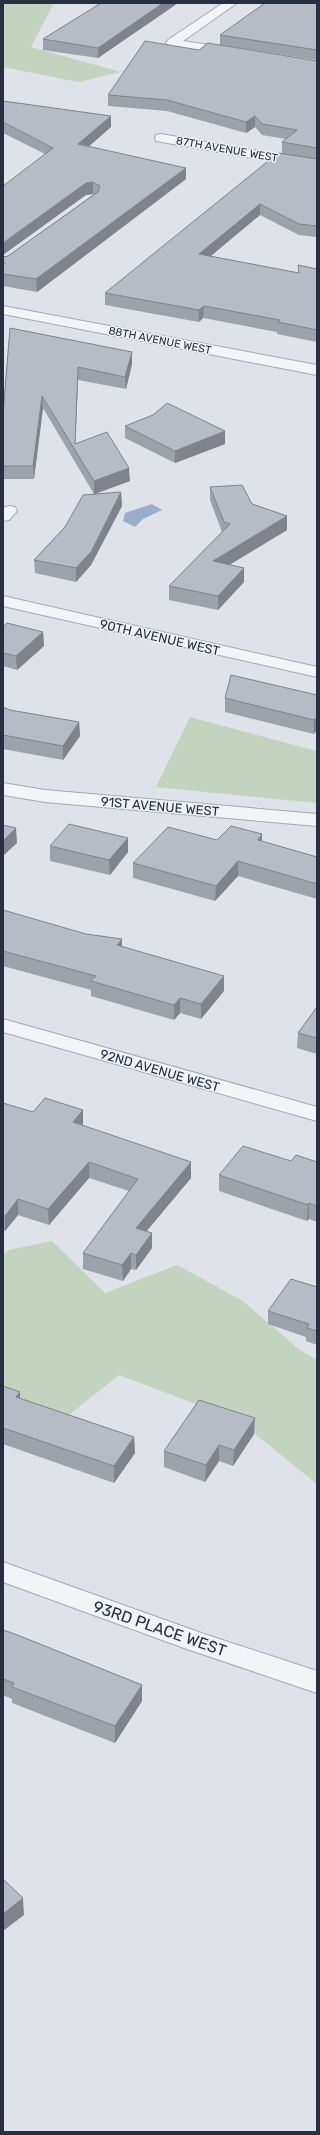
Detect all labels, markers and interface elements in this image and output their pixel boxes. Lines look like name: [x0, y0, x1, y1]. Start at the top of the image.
street label: 87TH AVENUE WEST: [175, 134, 279, 165]
street label: 88TH AVENUE WEST: [107, 324, 213, 357]
street label: 90TH AVENUE WEST: [98, 616, 222, 659]
street label: 91ST AVENUE WEST: [100, 794, 220, 819]
street label: 92ND AVENUE WEST: [98, 1046, 222, 1095]
street label: 93RD PLACE WEST: [91, 1597, 229, 1660]

